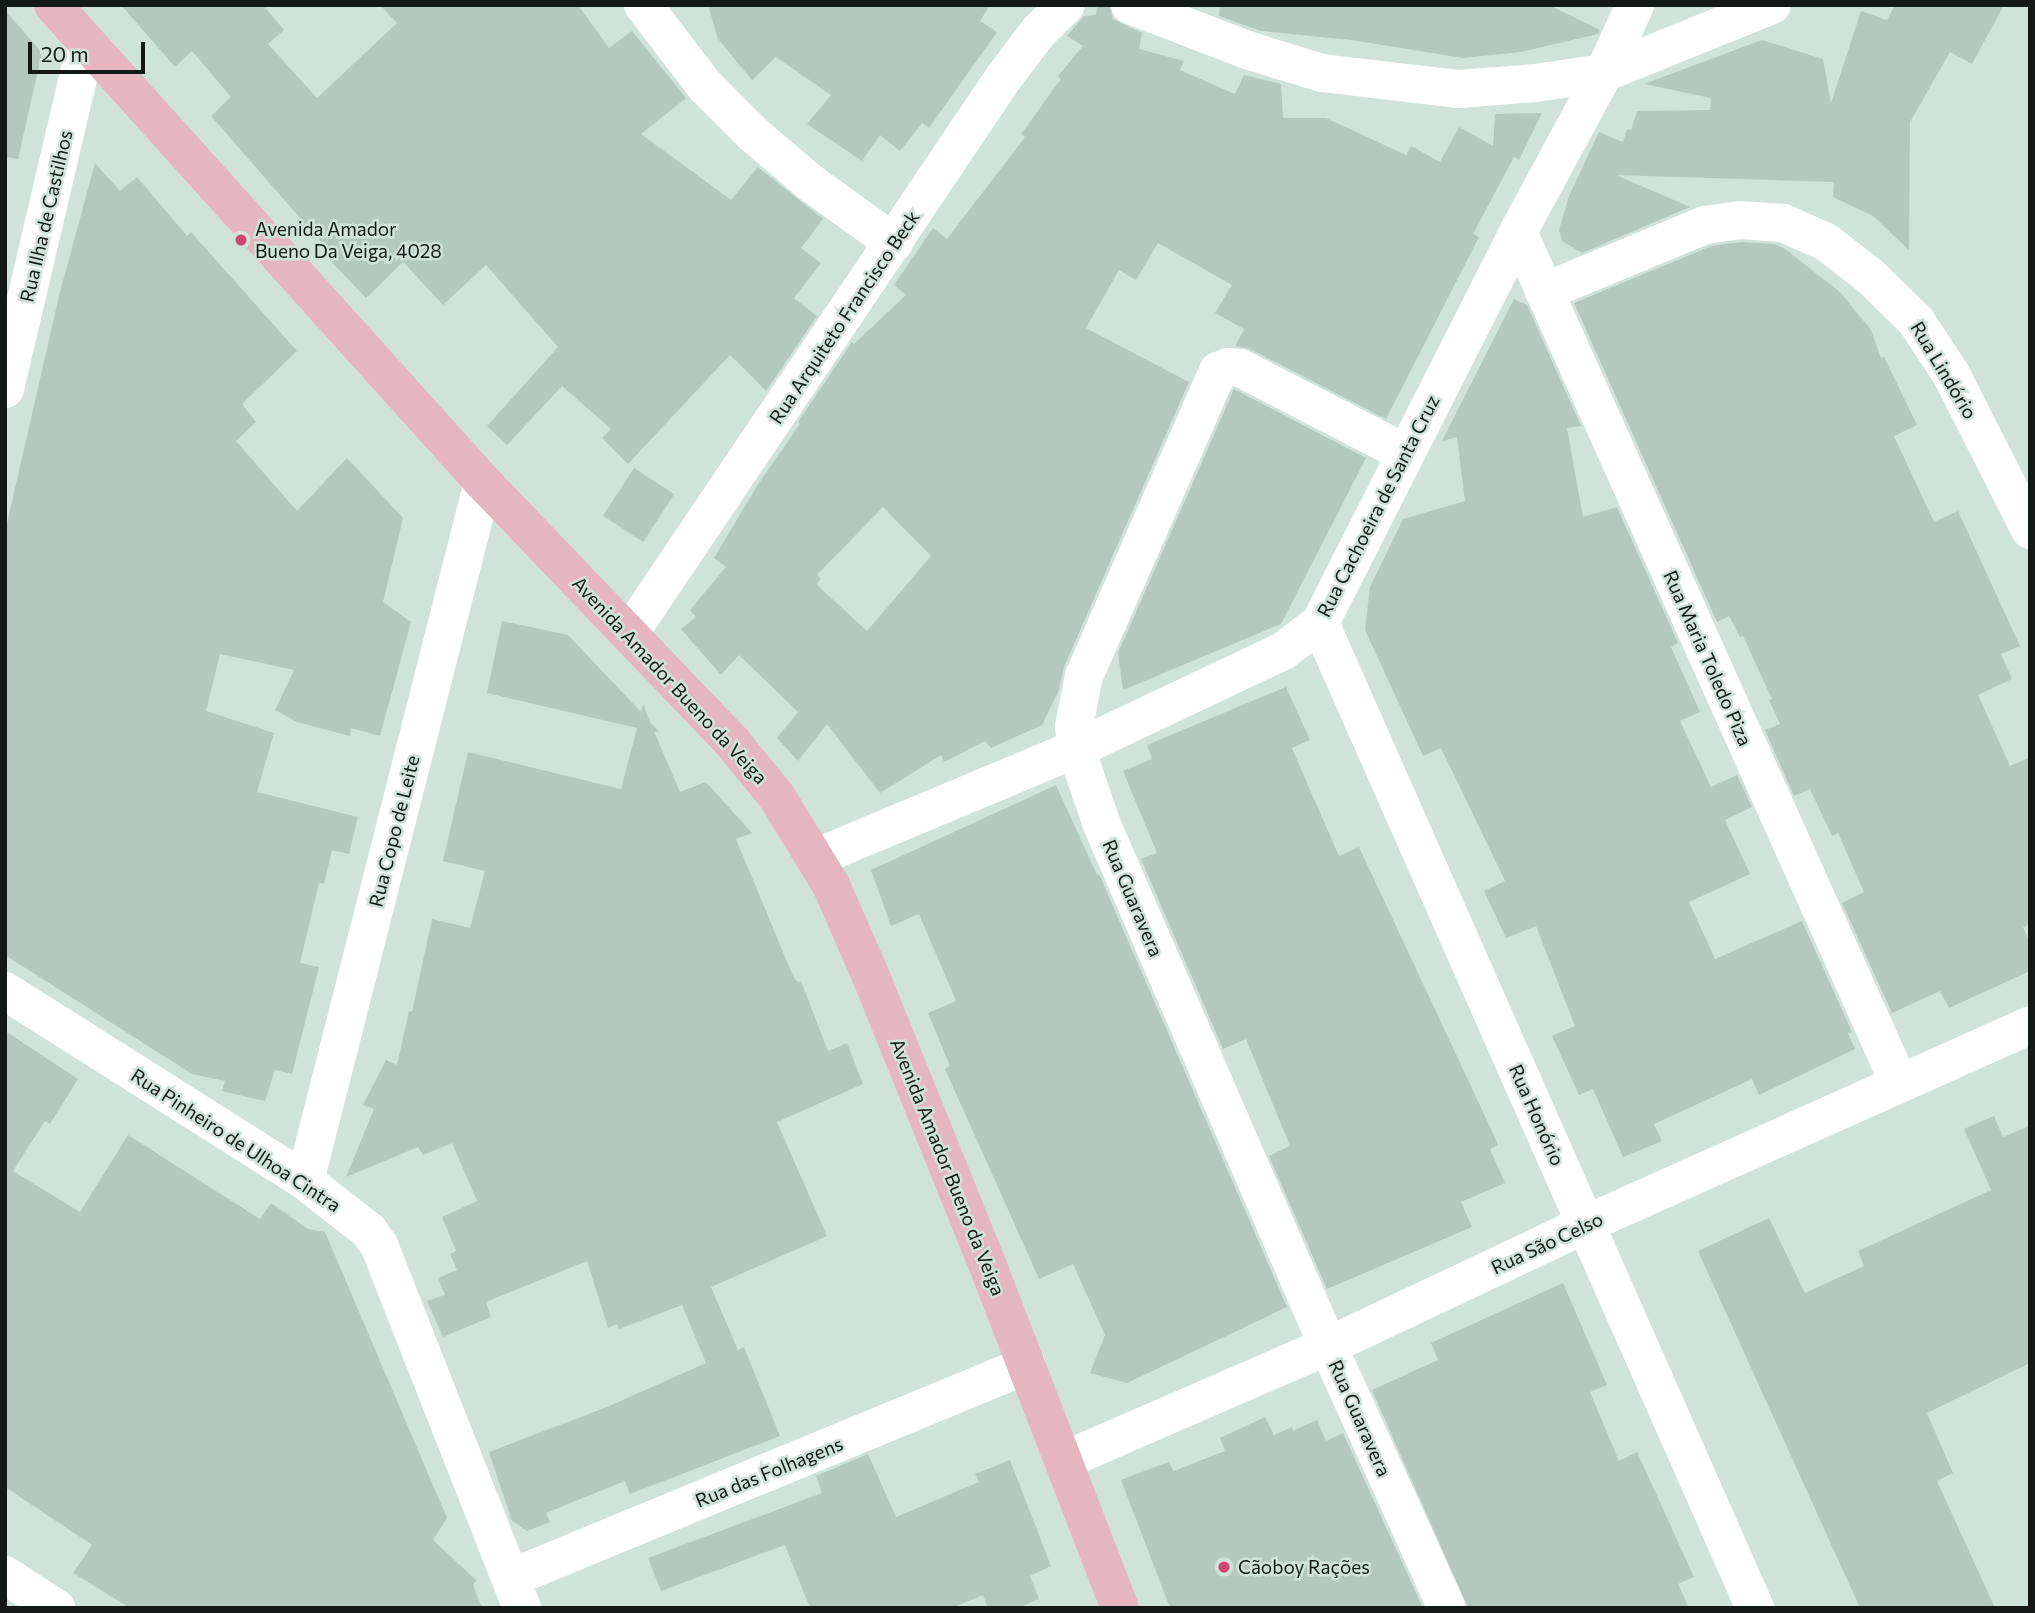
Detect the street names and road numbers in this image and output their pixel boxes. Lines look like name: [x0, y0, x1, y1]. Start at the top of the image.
street label: Rua Ilha de Castilhos: [15, 128, 77, 304]
street label: Rua Arquiteto Francisco Beck: [764, 206, 924, 428]
street label: Rua Lindório: [1906, 317, 1982, 423]
street label: Rua Cachoeira de Santa Cruz: [1312, 391, 1444, 621]
street label: Rua Maria Toledo Piza: [1659, 567, 1757, 749]
street label: Avenida Amador Bueno da Veiga: [568, 572, 772, 788]
street label: Rua Copo de Leite: [364, 753, 424, 909]
street label: Rua Guaravera: [1098, 836, 1168, 960]
street label: Avenida Amador Bueno da Veiga: [886, 1035, 1010, 1299]
street label: Rua Honório: [1505, 1061, 1569, 1169]
street label: Rua Pinheiro de Ulhoa Cintra: [127, 1064, 345, 1216]
street label: Rua São Celso: [1488, 1207, 1606, 1279]
street label: Rua Guaravera: [1324, 1356, 1396, 1480]
street label: Rua das Folhagens: [692, 1432, 846, 1512]

